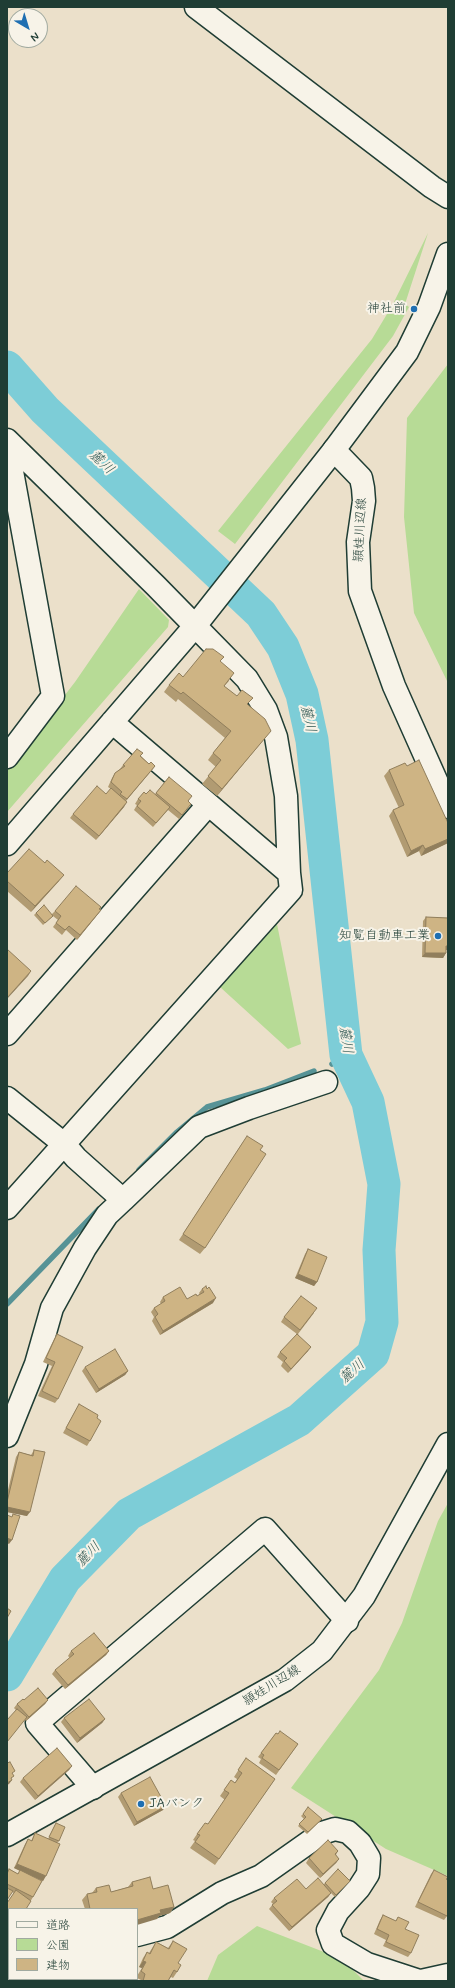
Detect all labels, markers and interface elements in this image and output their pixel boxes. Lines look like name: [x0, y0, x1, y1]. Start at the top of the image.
north arrow: [8, 8, 48, 48]
text: N: [28, 29, 42, 44]
place label: 神社前: [367, 301, 406, 317]
marker: 神社前: [409, 304, 419, 314]
water label: 麓川: [85, 447, 117, 479]
street label: 頴娃川辺線: [352, 497, 370, 563]
water label: 麓川: [296, 704, 318, 734]
place label: 知覧自動車工業: [339, 928, 430, 944]
marker: 知覧自動車工業: [433, 931, 443, 941]
water label: 麓川: [335, 1025, 355, 1055]
water label: 麓川: [337, 1356, 369, 1388]
water label: 麓川: [73, 1539, 105, 1571]
street label: 頴娃川辺線: [240, 1662, 304, 1710]
place label: JAバンク: [149, 1796, 204, 1812]
marker: JAバンク: [136, 1799, 146, 1809]
legend: [8, 1908, 138, 1980]
text: 道路: [46, 1918, 70, 1934]
text: 公園: [46, 1938, 70, 1954]
text: 建物: [46, 1958, 70, 1974]

